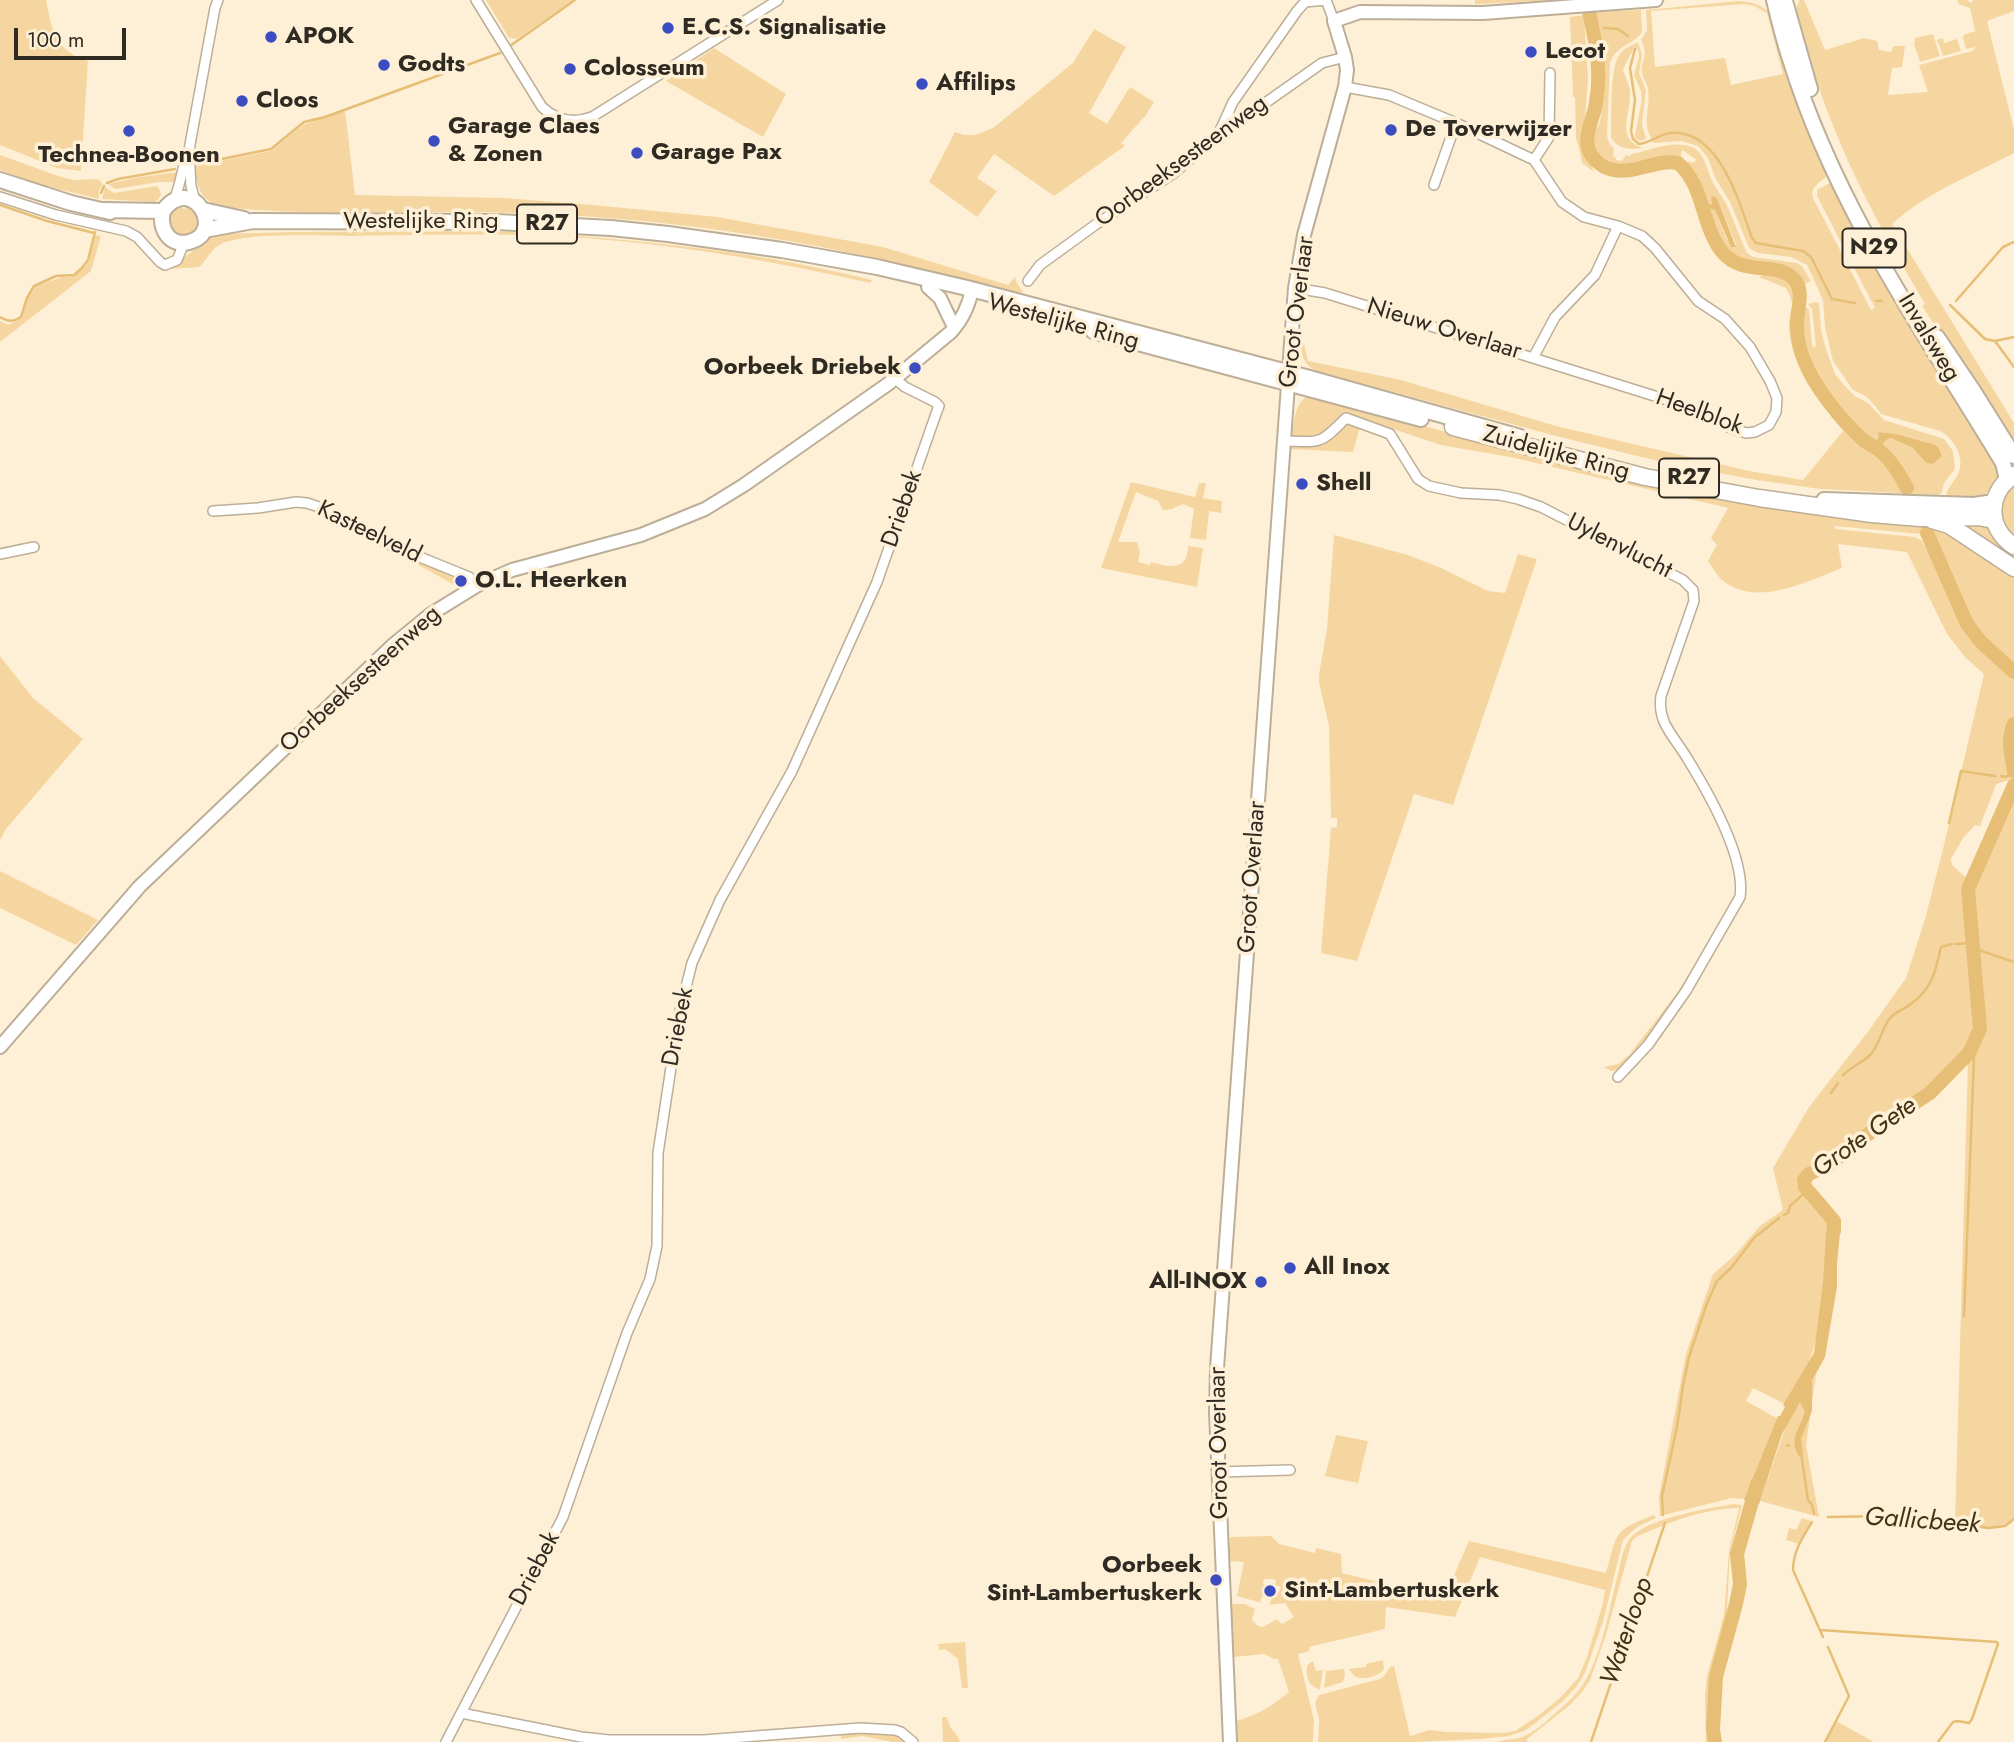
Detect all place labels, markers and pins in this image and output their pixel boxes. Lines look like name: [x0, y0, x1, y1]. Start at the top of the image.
place label: E.C.S. Signalisatie: [682, 14, 886, 42]
marker: E.C.S. Signalisatie: [660, 20, 676, 36]
place label: APOK: [285, 23, 354, 51]
marker: APOK: [263, 29, 279, 45]
place label: Lecot: [1545, 38, 1605, 66]
marker: Lecot: [1523, 44, 1539, 60]
place label: Godts: [398, 51, 465, 79]
place label: Colosseum: [584, 55, 705, 83]
marker: Godts: [376, 57, 392, 73]
marker: Colosseum: [562, 61, 578, 77]
place label: Affilips: [936, 70, 1016, 98]
marker: Affilips: [914, 76, 930, 92]
place label: Cloos: [256, 87, 319, 115]
marker: Cloos: [234, 93, 250, 109]
place label: Garage Claes & Zonen: [448, 113, 600, 169]
place label: De Toverwijzer: [1405, 116, 1572, 144]
marker: De Toverwijzer: [1383, 122, 1399, 138]
marker: Technea-Boonen: [121, 123, 137, 139]
marker: Garage Claes & Zonen: [426, 133, 442, 149]
place label: Garage Pax: [651, 139, 782, 167]
place label: Technea-Boonen: [38, 142, 220, 170]
marker: Garage Pax: [629, 145, 645, 161]
place label: Oorbeek Driebek: [704, 354, 901, 382]
marker: Oorbeek Driebek: [907, 360, 923, 376]
place label: Shell: [1316, 470, 1371, 498]
marker: Shell: [1294, 476, 1310, 492]
place label: O.L. Heerken: [475, 567, 627, 595]
marker: O.L. Heerken: [453, 573, 469, 589]
place label: All Inox: [1304, 1254, 1390, 1282]
marker: All Inox: [1282, 1260, 1298, 1276]
place label: All-INOX: [1149, 1268, 1247, 1296]
marker: All-INOX: [1253, 1274, 1269, 1290]
place label: Oorbeek Sint-Lambertuskerk: [987, 1552, 1202, 1608]
marker: Oorbeek Sint-Lambertuskerk: [1208, 1572, 1224, 1588]
place label: Sint-Lambertuskerk: [1284, 1577, 1499, 1605]
marker: Sint-Lambertuskerk: [1262, 1583, 1278, 1599]

